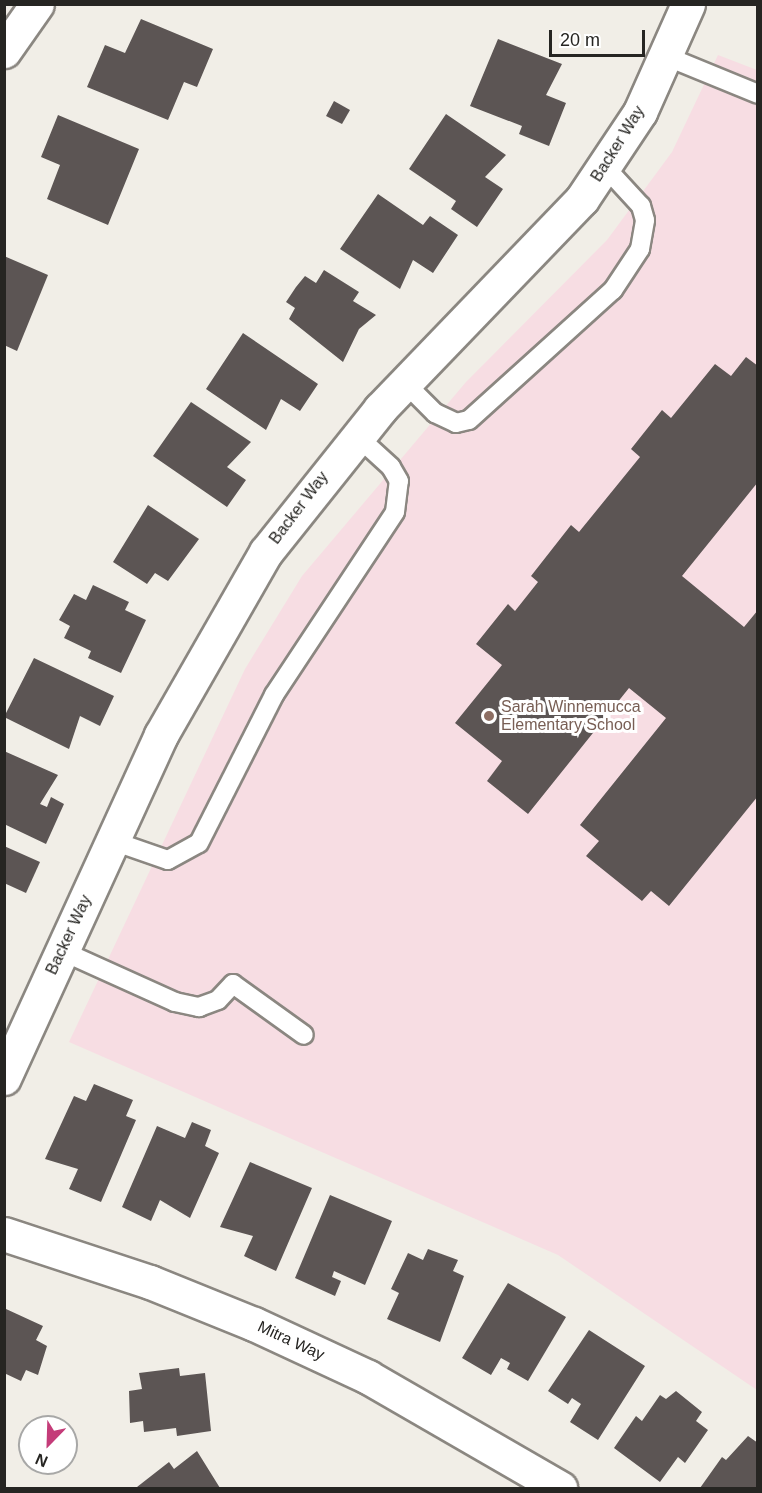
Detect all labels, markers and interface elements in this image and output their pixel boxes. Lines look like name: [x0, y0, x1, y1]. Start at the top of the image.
scale bar: [552, 18, 648, 56]
text: 20 m: [560, 30, 600, 50]
street label: Backer Way: [587, 103, 649, 185]
street label: Backer Way: [266, 468, 332, 548]
place label: Sarah Winnemucca Elementary School: [501, 697, 641, 735]
marker: Sarah Winnemucca Elementary School: [482, 709, 496, 723]
street label: Backer Way: [42, 892, 96, 978]
street label: Mitra Way: [255, 1317, 327, 1365]
north arrow: [18, 1415, 78, 1475]
text: N: [33, 1450, 50, 1470]

